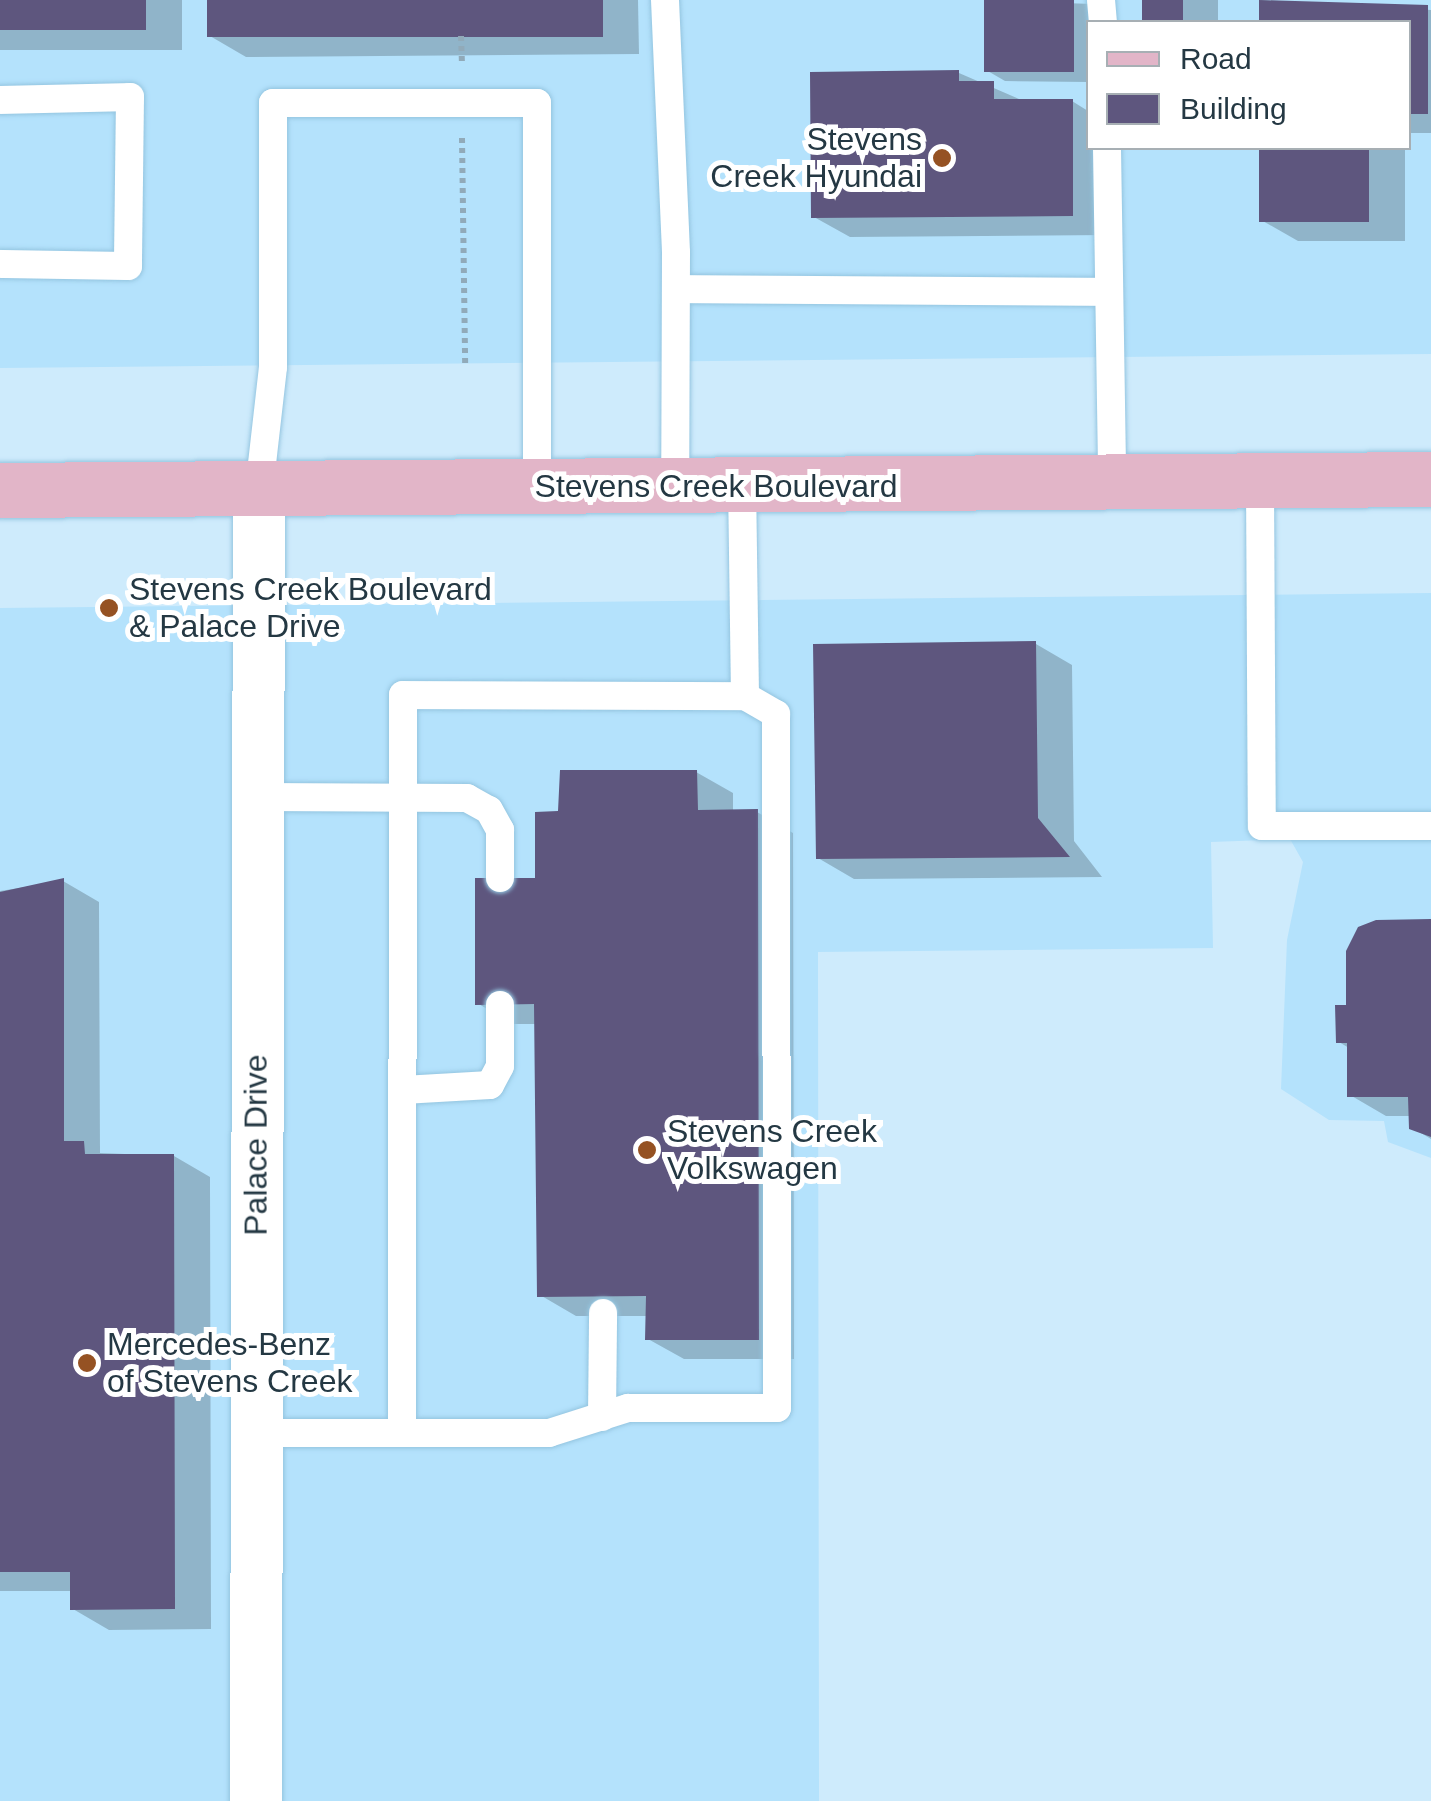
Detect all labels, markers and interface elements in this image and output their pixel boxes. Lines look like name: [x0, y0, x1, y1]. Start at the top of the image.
legend: [1086, 20, 1411, 150]
text: Road: [1180, 42, 1252, 75]
text: Building: [1180, 92, 1287, 125]
place label: Stevens Creek Hyundai: [710, 121, 922, 196]
marker: Stevens Creek Hyundai: [931, 147, 953, 169]
street label: Stevens Creek Boulevard: [535, 467, 897, 505]
place label: Stevens Creek Boulevard & Palace Drive: [129, 571, 492, 646]
marker: Stevens Creek Boulevard & Palace Drive: [98, 597, 120, 619]
street label: Palace Drive: [237, 1054, 275, 1236]
place label: Stevens Creek Volkswagen: [667, 1113, 877, 1188]
marker: Stevens Creek Volkswagen: [636, 1139, 658, 1161]
place label: Mercedes-Benz of Stevens Creek: [107, 1326, 352, 1401]
marker: Mercedes-Benz of Stevens Creek: [76, 1352, 98, 1374]

